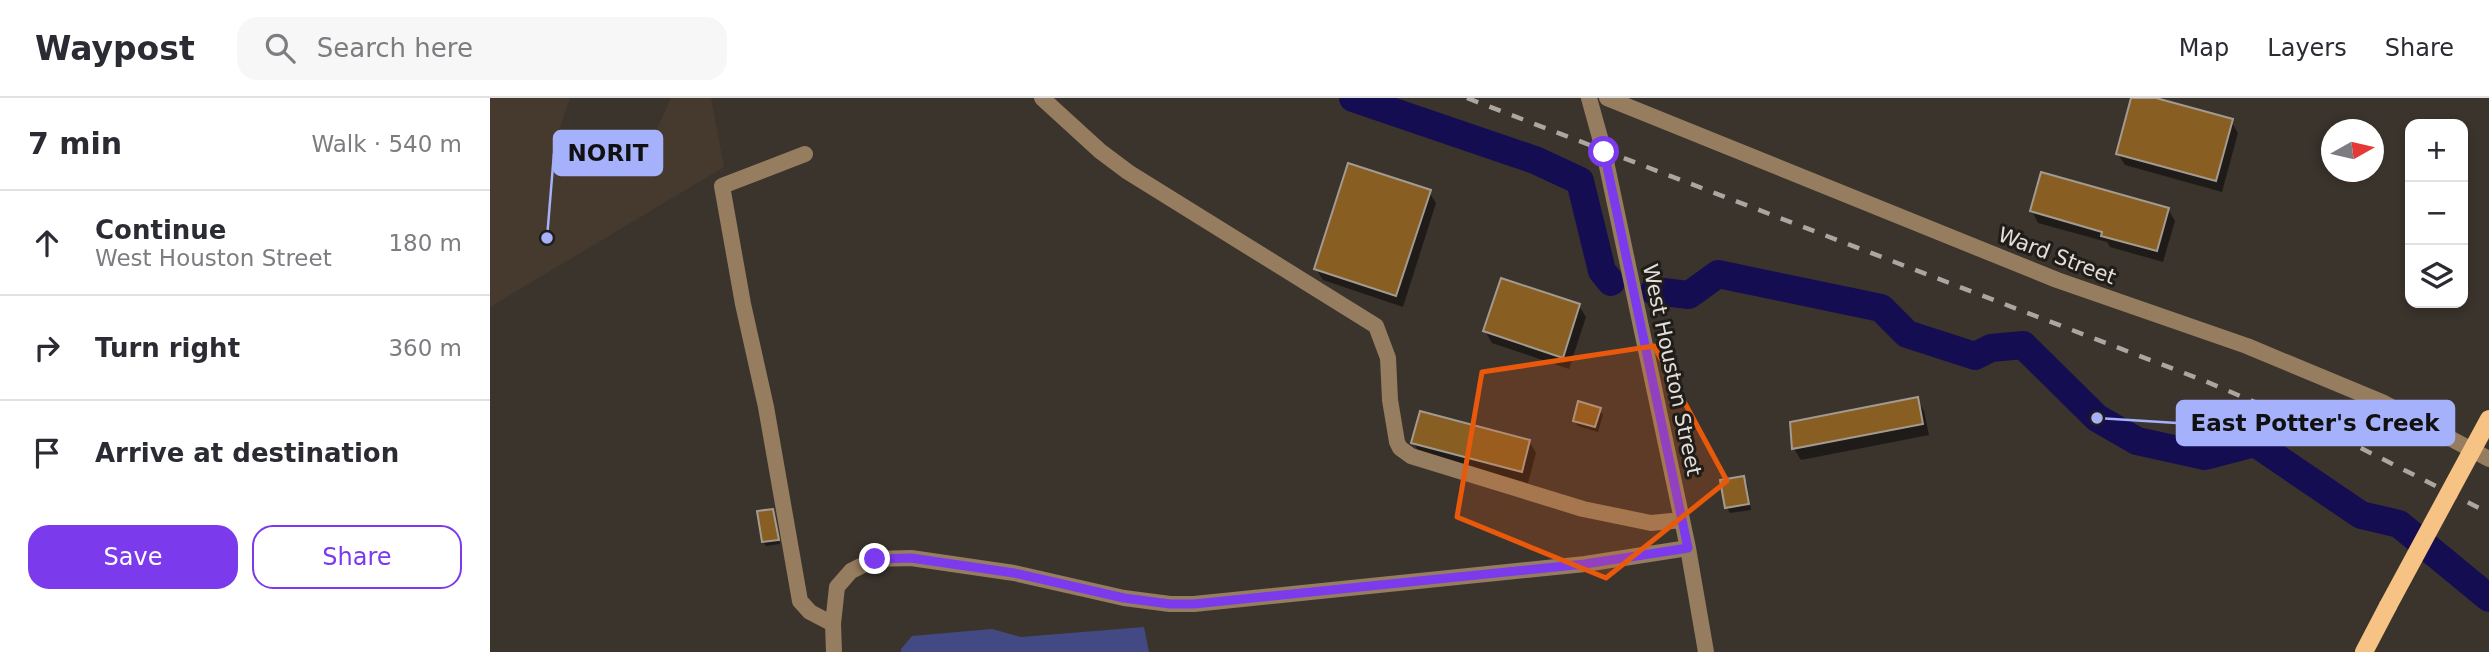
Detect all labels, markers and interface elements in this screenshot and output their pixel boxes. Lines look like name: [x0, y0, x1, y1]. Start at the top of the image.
search box: [237, 17, 727, 80]
text: Waypost: [35, 29, 195, 68]
icon: search: [261, 29, 299, 67]
text: Search here: [317, 33, 473, 63]
text: Map: [2179, 34, 2229, 62]
text: Layers: [2267, 34, 2347, 62]
text: Share: [2385, 34, 2454, 62]
north arrow: [2321, 119, 2384, 182]
map controls: [2405, 119, 2468, 308]
button: +: [2405, 119, 2468, 182]
text: 7 min: [28, 126, 122, 161]
text: Walk · 540 m: [311, 131, 462, 157]
callout: NORIT: [554, 131, 662, 175]
route start: [1588, 136, 1619, 167]
text: NORIT: [568, 140, 649, 166]
button: −: [2405, 182, 2468, 245]
text: Continue: [95, 215, 226, 245]
street label: Ward Street: [1995, 223, 2119, 289]
icon: ahead: [28, 224, 66, 262]
text: 180 m: [388, 230, 462, 256]
text: West Houston Street: [95, 245, 332, 271]
button: layers: [2405, 245, 2468, 308]
street label: West Houston Street: [1638, 262, 1706, 478]
icon: right: [28, 329, 66, 367]
text: Turn right: [95, 333, 240, 363]
text: 360 m: [388, 335, 462, 361]
callout: East Potter's Creek: [2177, 401, 2454, 445]
text: East Potter's Creek: [2191, 410, 2440, 436]
icon: arrive: [28, 434, 66, 472]
text: Arrive at destination: [95, 438, 399, 468]
button: Save: [28, 525, 238, 589]
button: Share: [252, 525, 462, 589]
route end: [859, 543, 890, 574]

